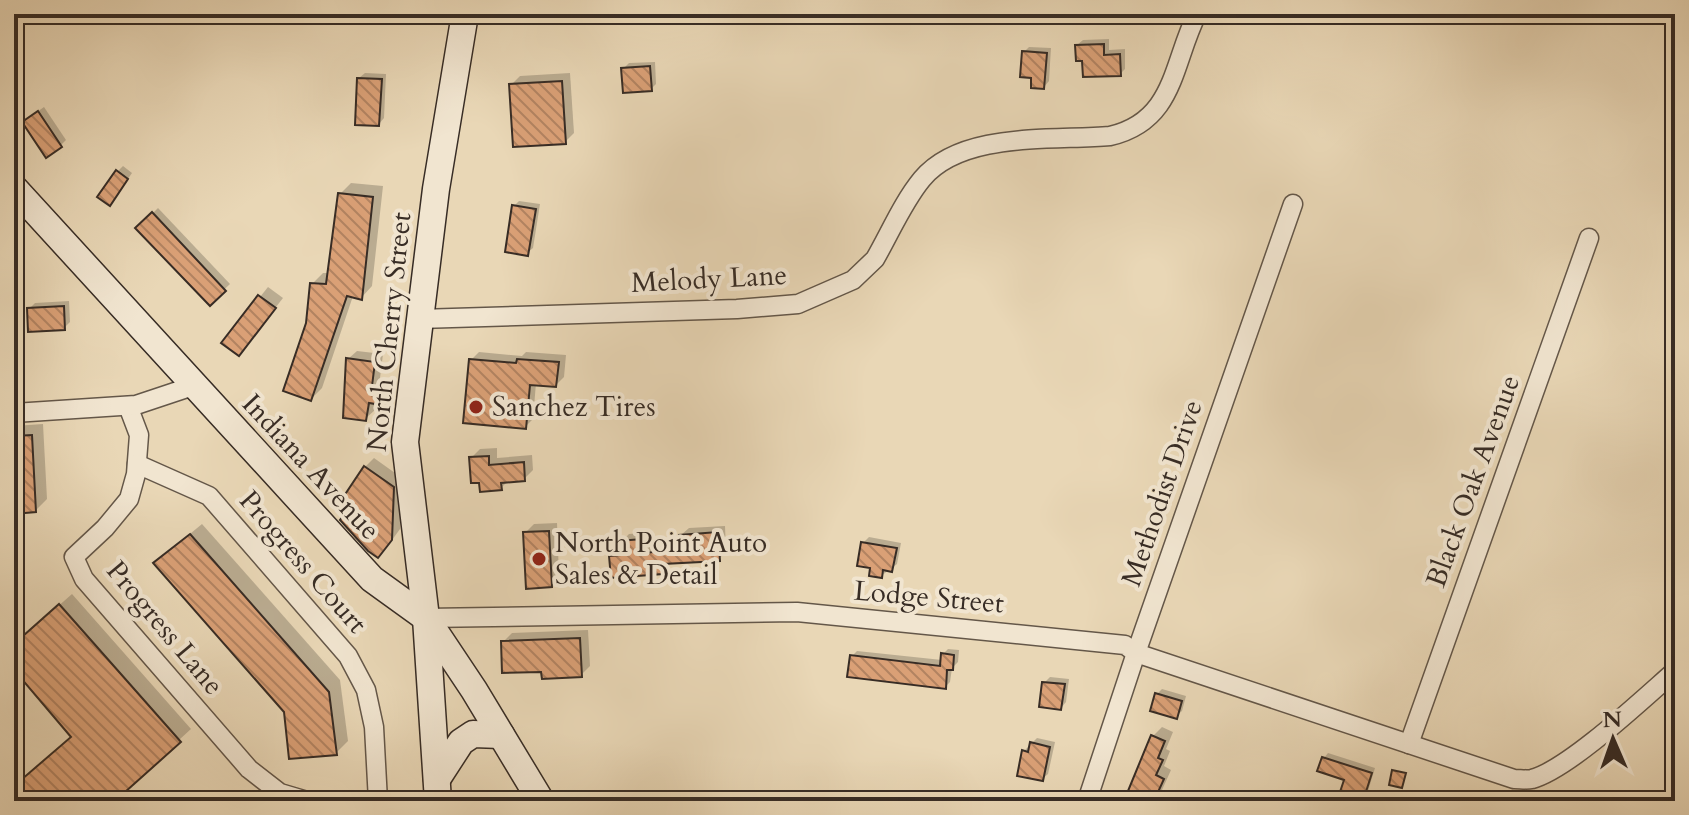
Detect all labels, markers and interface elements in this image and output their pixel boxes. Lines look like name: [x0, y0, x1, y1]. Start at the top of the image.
street label: North Cherry Street: [358, 210, 420, 454]
street label: Melody Lane: [630, 256, 788, 302]
street label: Black Oak Avenue: [1417, 370, 1529, 592]
street label: Indiana Avenue: [233, 386, 389, 548]
place label: Sanchez Tires: [492, 388, 656, 426]
street label: Methodist Drive: [1112, 395, 1212, 591]
marker: Sanchez Tires: [467, 398, 485, 416]
street label: Progress Court: [230, 482, 376, 642]
place label: North Point Auto Sales & Detail: [555, 524, 767, 594]
marker: North Point Auto Sales & Detail: [530, 550, 548, 568]
street label: Progress Lane: [98, 553, 232, 703]
street label: Lodge Street: [852, 572, 1006, 622]
north arrow: [1573, 699, 1653, 779]
text: N: [1602, 705, 1622, 735]

